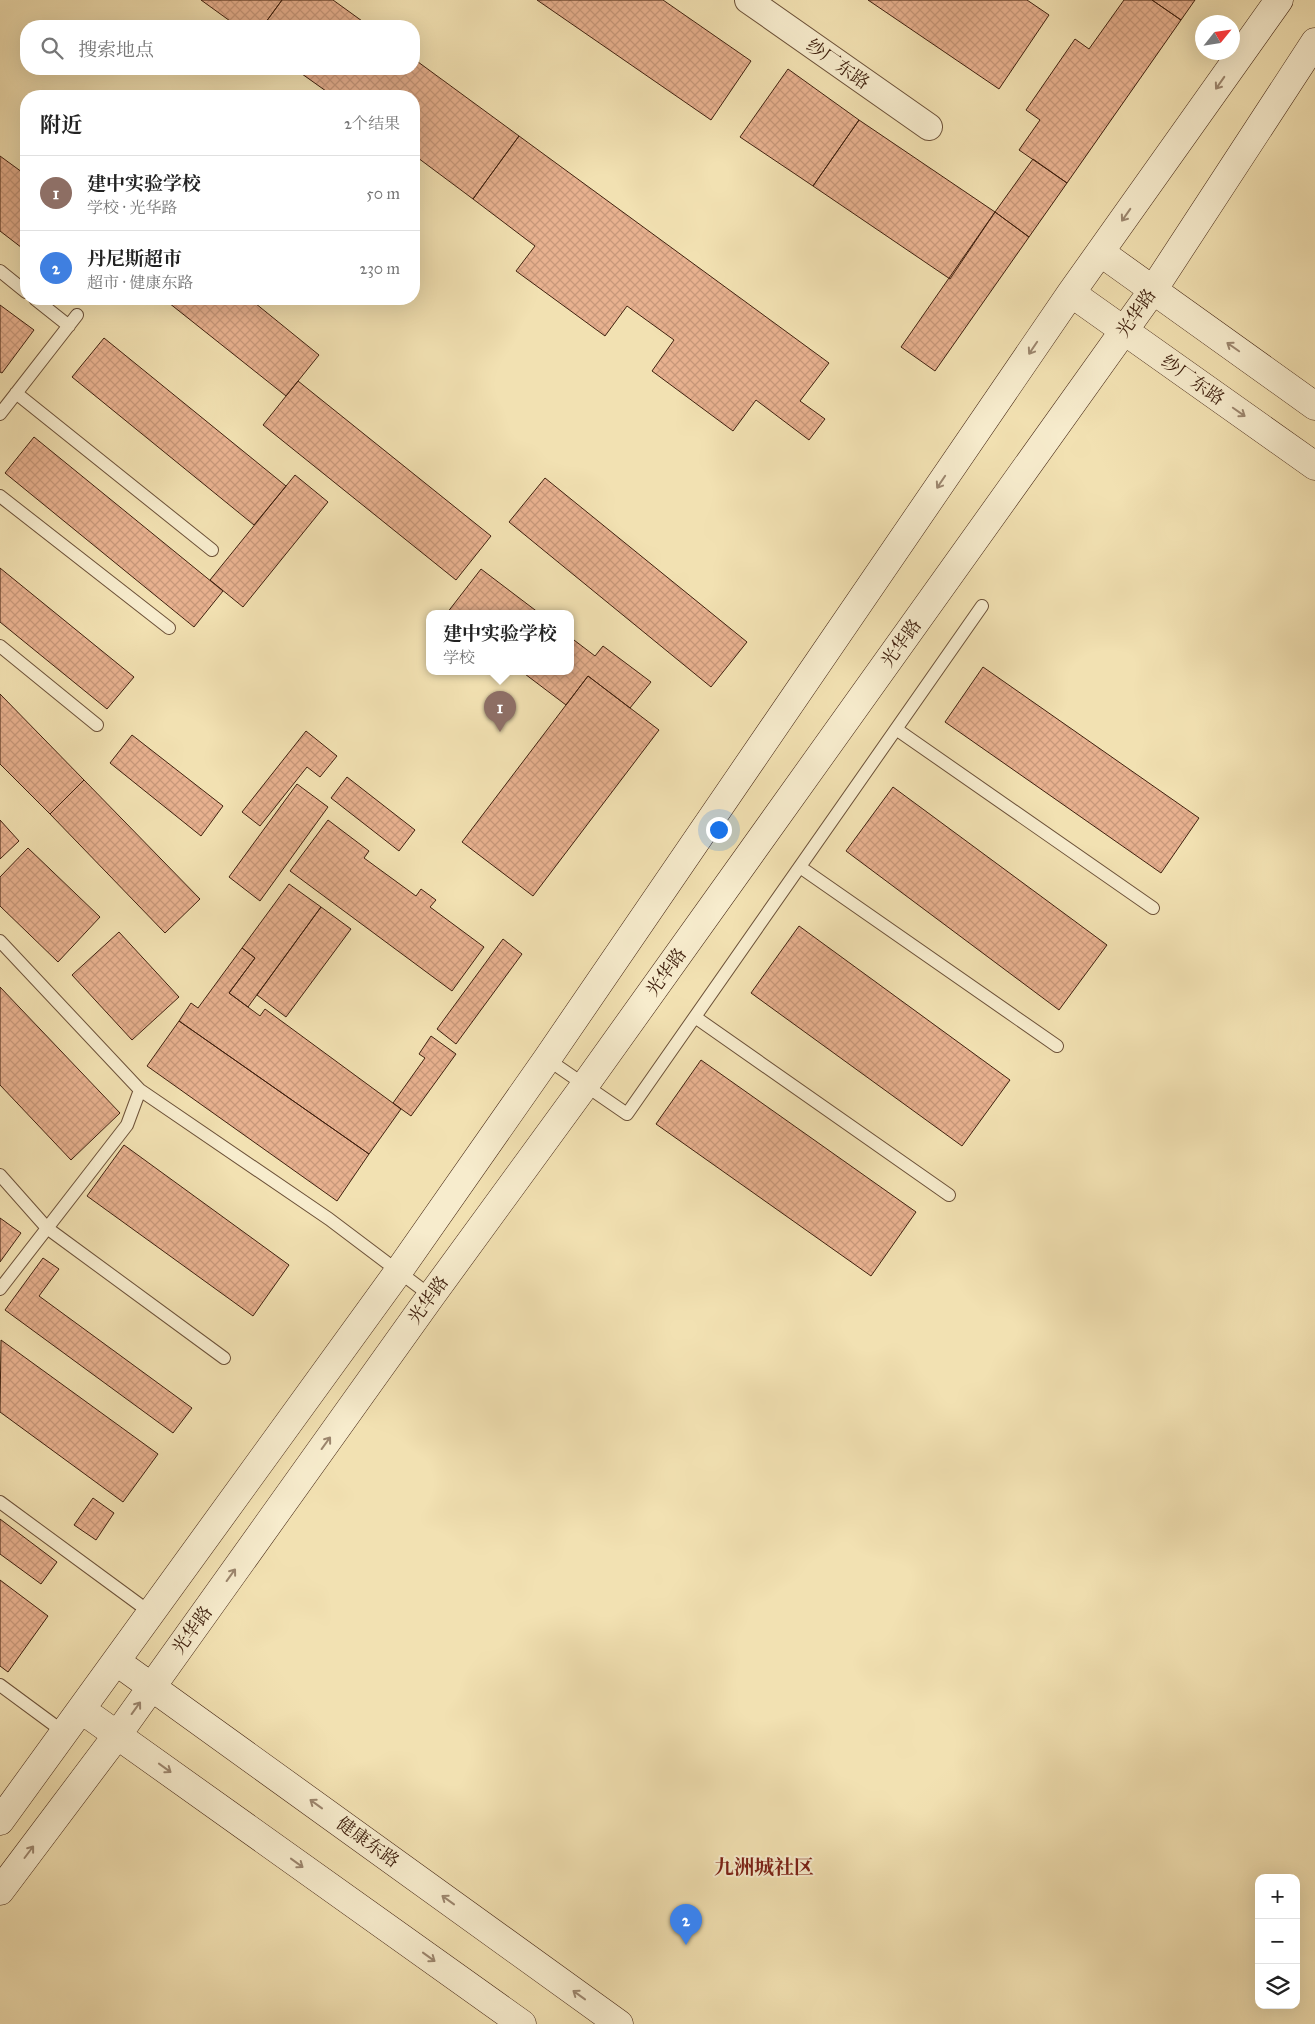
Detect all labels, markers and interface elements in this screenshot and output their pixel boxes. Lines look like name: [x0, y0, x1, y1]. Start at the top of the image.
north arrow: [1195, 15, 1240, 60]
search box: [20, 20, 420, 75]
icon: search: [38, 34, 66, 62]
street label: 纱厂东路: [802, 34, 874, 94]
text: 搜索地点: [78, 38, 154, 61]
one-way arrow: [1215, 75, 1225, 89]
text: 附近: [40, 112, 82, 138]
text: 2个结果: [344, 114, 400, 133]
text: 建中实验学校: [87, 172, 201, 195]
text: 1: [53, 184, 59, 203]
text: 50 m: [366, 184, 400, 203]
text: 学校 · 光华路: [87, 198, 177, 217]
one-way arrow: [1121, 208, 1131, 222]
text: 丹尼斯超市: [87, 247, 182, 270]
text: 2: [52, 259, 60, 278]
text: 230 m: [360, 259, 400, 278]
text: 超市 · 健康东路: [87, 273, 193, 292]
street label: 光华路: [1112, 285, 1160, 341]
one-way arrow: [1028, 341, 1038, 355]
one-way arrow: [1226, 342, 1240, 352]
street label: 纱厂东路: [1157, 350, 1229, 410]
one-way arrow: [1232, 407, 1246, 417]
one-way arrow: [936, 475, 946, 489]
popup: [426, 610, 574, 675]
street label: 光华路: [876, 615, 926, 671]
text: 建中实验学校: [443, 622, 557, 645]
text: 学校: [443, 648, 475, 667]
pin: 1: [484, 691, 516, 732]
your location: [706, 817, 732, 843]
street label: 光华路: [641, 944, 691, 1000]
street label: 光华路: [403, 1272, 453, 1328]
one-way arrow: [320, 1437, 331, 1450]
one-way arrow: [226, 1569, 236, 1583]
street label: 光华路: [167, 1602, 217, 1658]
one-way arrow: [131, 1701, 142, 1715]
one-way arrow: [158, 1763, 172, 1773]
one-way arrow: [309, 1799, 323, 1809]
street label: 健康东路: [332, 1812, 404, 1872]
one-way arrow: [24, 1845, 34, 1859]
district label: 九洲城社区: [714, 1855, 814, 1879]
one-way arrow: [290, 1857, 303, 1868]
map controls: [1255, 1874, 1300, 2009]
button: +: [1255, 1874, 1300, 1919]
one-way arrow: [441, 1895, 455, 1905]
pin: 2: [670, 1904, 702, 1945]
button: −: [1255, 1919, 1300, 1964]
one-way arrow: [422, 1952, 436, 1962]
button: layers: [1255, 1964, 1300, 2009]
one-way arrow: [572, 1990, 586, 2000]

